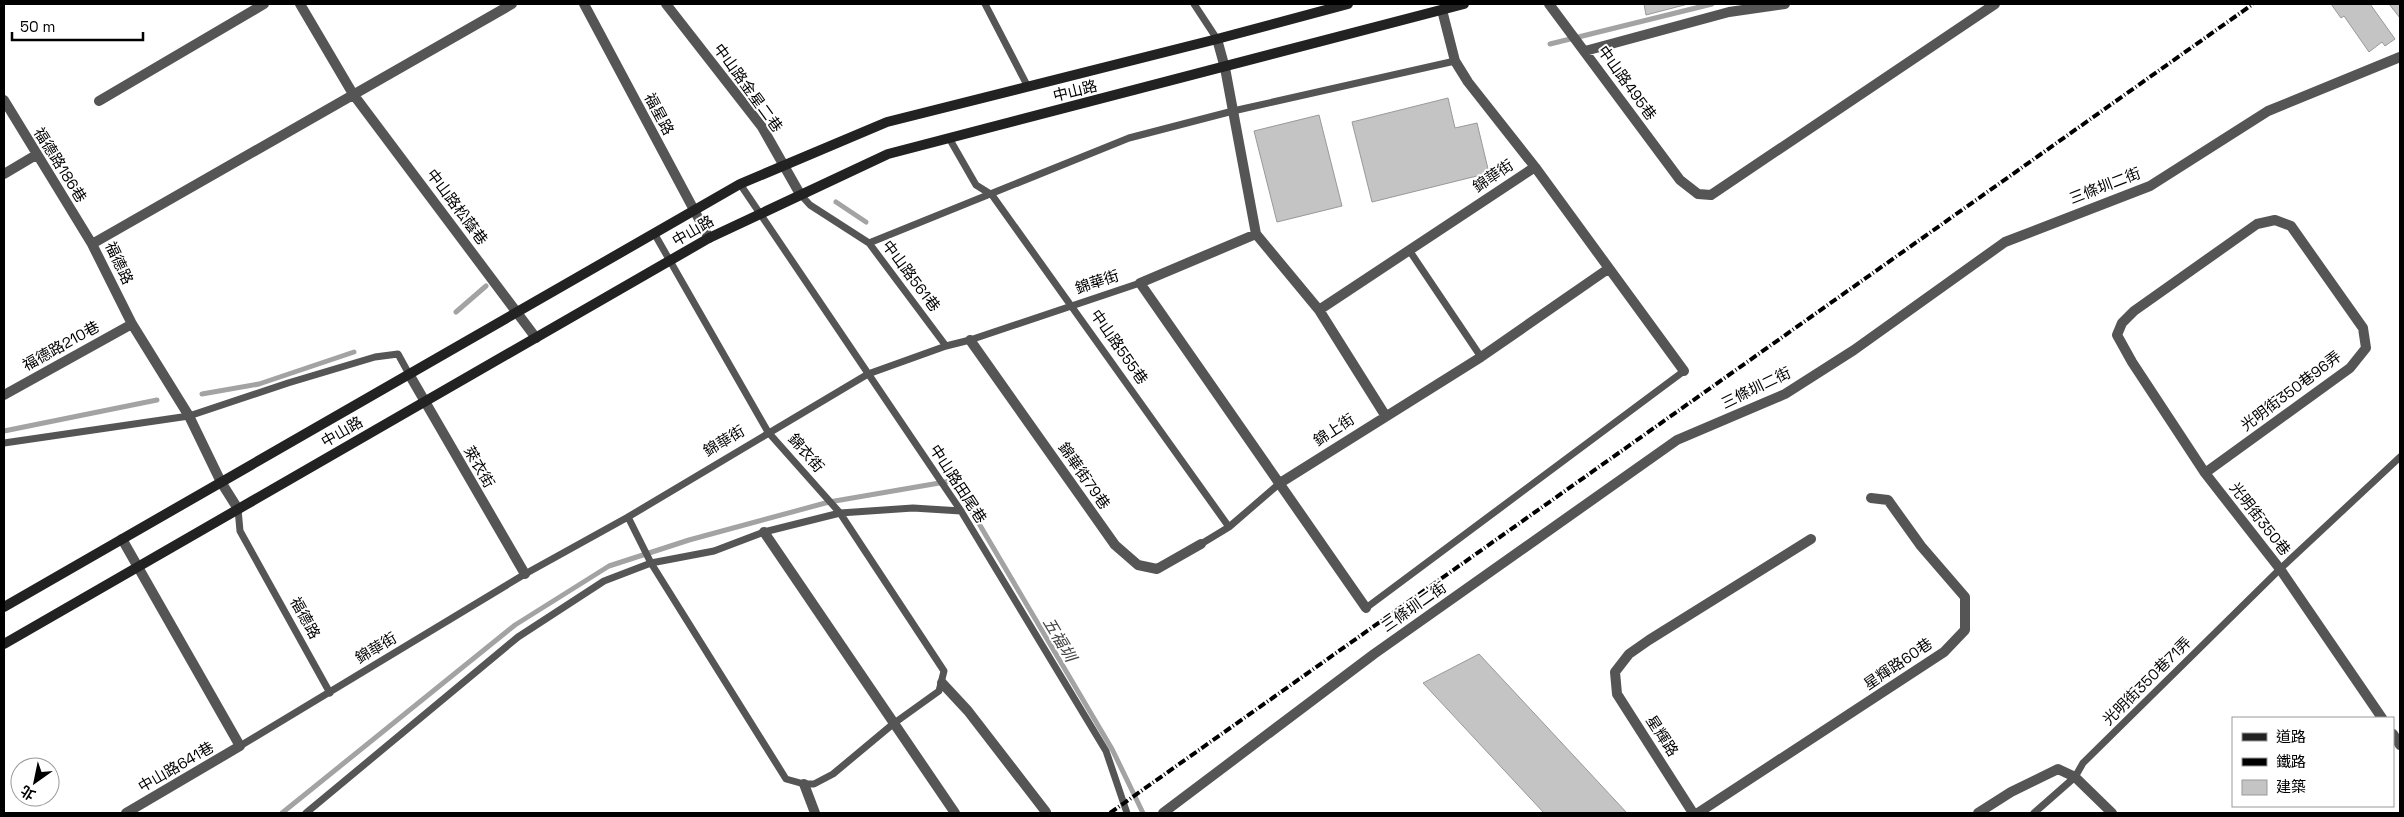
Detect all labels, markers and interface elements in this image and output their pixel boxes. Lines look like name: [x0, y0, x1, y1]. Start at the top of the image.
scale bar: [12, 10, 144, 42]
text: 50 m: [20, 17, 55, 36]
street label: 中山路金星二巷: [710, 40, 787, 136]
street label: 中山路495巷: [1594, 42, 1661, 124]
street label: 中山路: [1051, 76, 1099, 105]
street label: 福星路: [640, 89, 678, 138]
street label: 福德路186巷: [30, 124, 91, 206]
street label: 錦華街: [1469, 155, 1517, 196]
street label: 三條圳二街: [2066, 163, 2143, 208]
street label: 中山路松蔭巷: [423, 165, 492, 248]
street label: 中山路: [669, 211, 717, 250]
street label: 中山路561巷: [878, 236, 944, 315]
street label: 福德路: [101, 238, 138, 287]
street label: 錦華街: [1073, 266, 1121, 298]
street label: 中山路555巷: [1087, 306, 1152, 388]
street label: 福德路210巷: [19, 317, 103, 374]
street label: 光明街350巷96弄: [2237, 347, 2345, 435]
street label: 三條圳二街: [1718, 363, 1794, 413]
street label: 錦上街: [1310, 409, 1358, 450]
street label: 中山路: [318, 412, 366, 451]
street label: 錦華街: [700, 421, 748, 460]
street label: 錦衣街: [784, 429, 828, 476]
street label: 錦華街79巷: [1054, 438, 1114, 513]
street label: 中山路田尾巷: [926, 441, 991, 527]
street label: 萊衣街: [460, 443, 499, 491]
street label: 光明街350巷: [2226, 478, 2295, 559]
street label: 三條圳二街: [1378, 577, 1450, 636]
street label: 福德路: [286, 593, 325, 642]
water label: 五福圳: [1038, 613, 1082, 667]
street label: 錦華街: [352, 628, 400, 667]
street label: 光明街350巷71弄: [2098, 632, 2195, 729]
street label: 星輝路60巷: [1860, 634, 1936, 693]
street label: 星輝路: [1642, 712, 1683, 760]
legend: [2232, 717, 2394, 807]
text: 道路: [2276, 727, 2306, 746]
street label: 中山路641巷: [134, 737, 217, 796]
text: 鐵路: [2276, 752, 2306, 771]
north arrow: [10, 757, 60, 807]
text: 建築: [2276, 777, 2306, 796]
text: 北: [17, 782, 39, 804]

